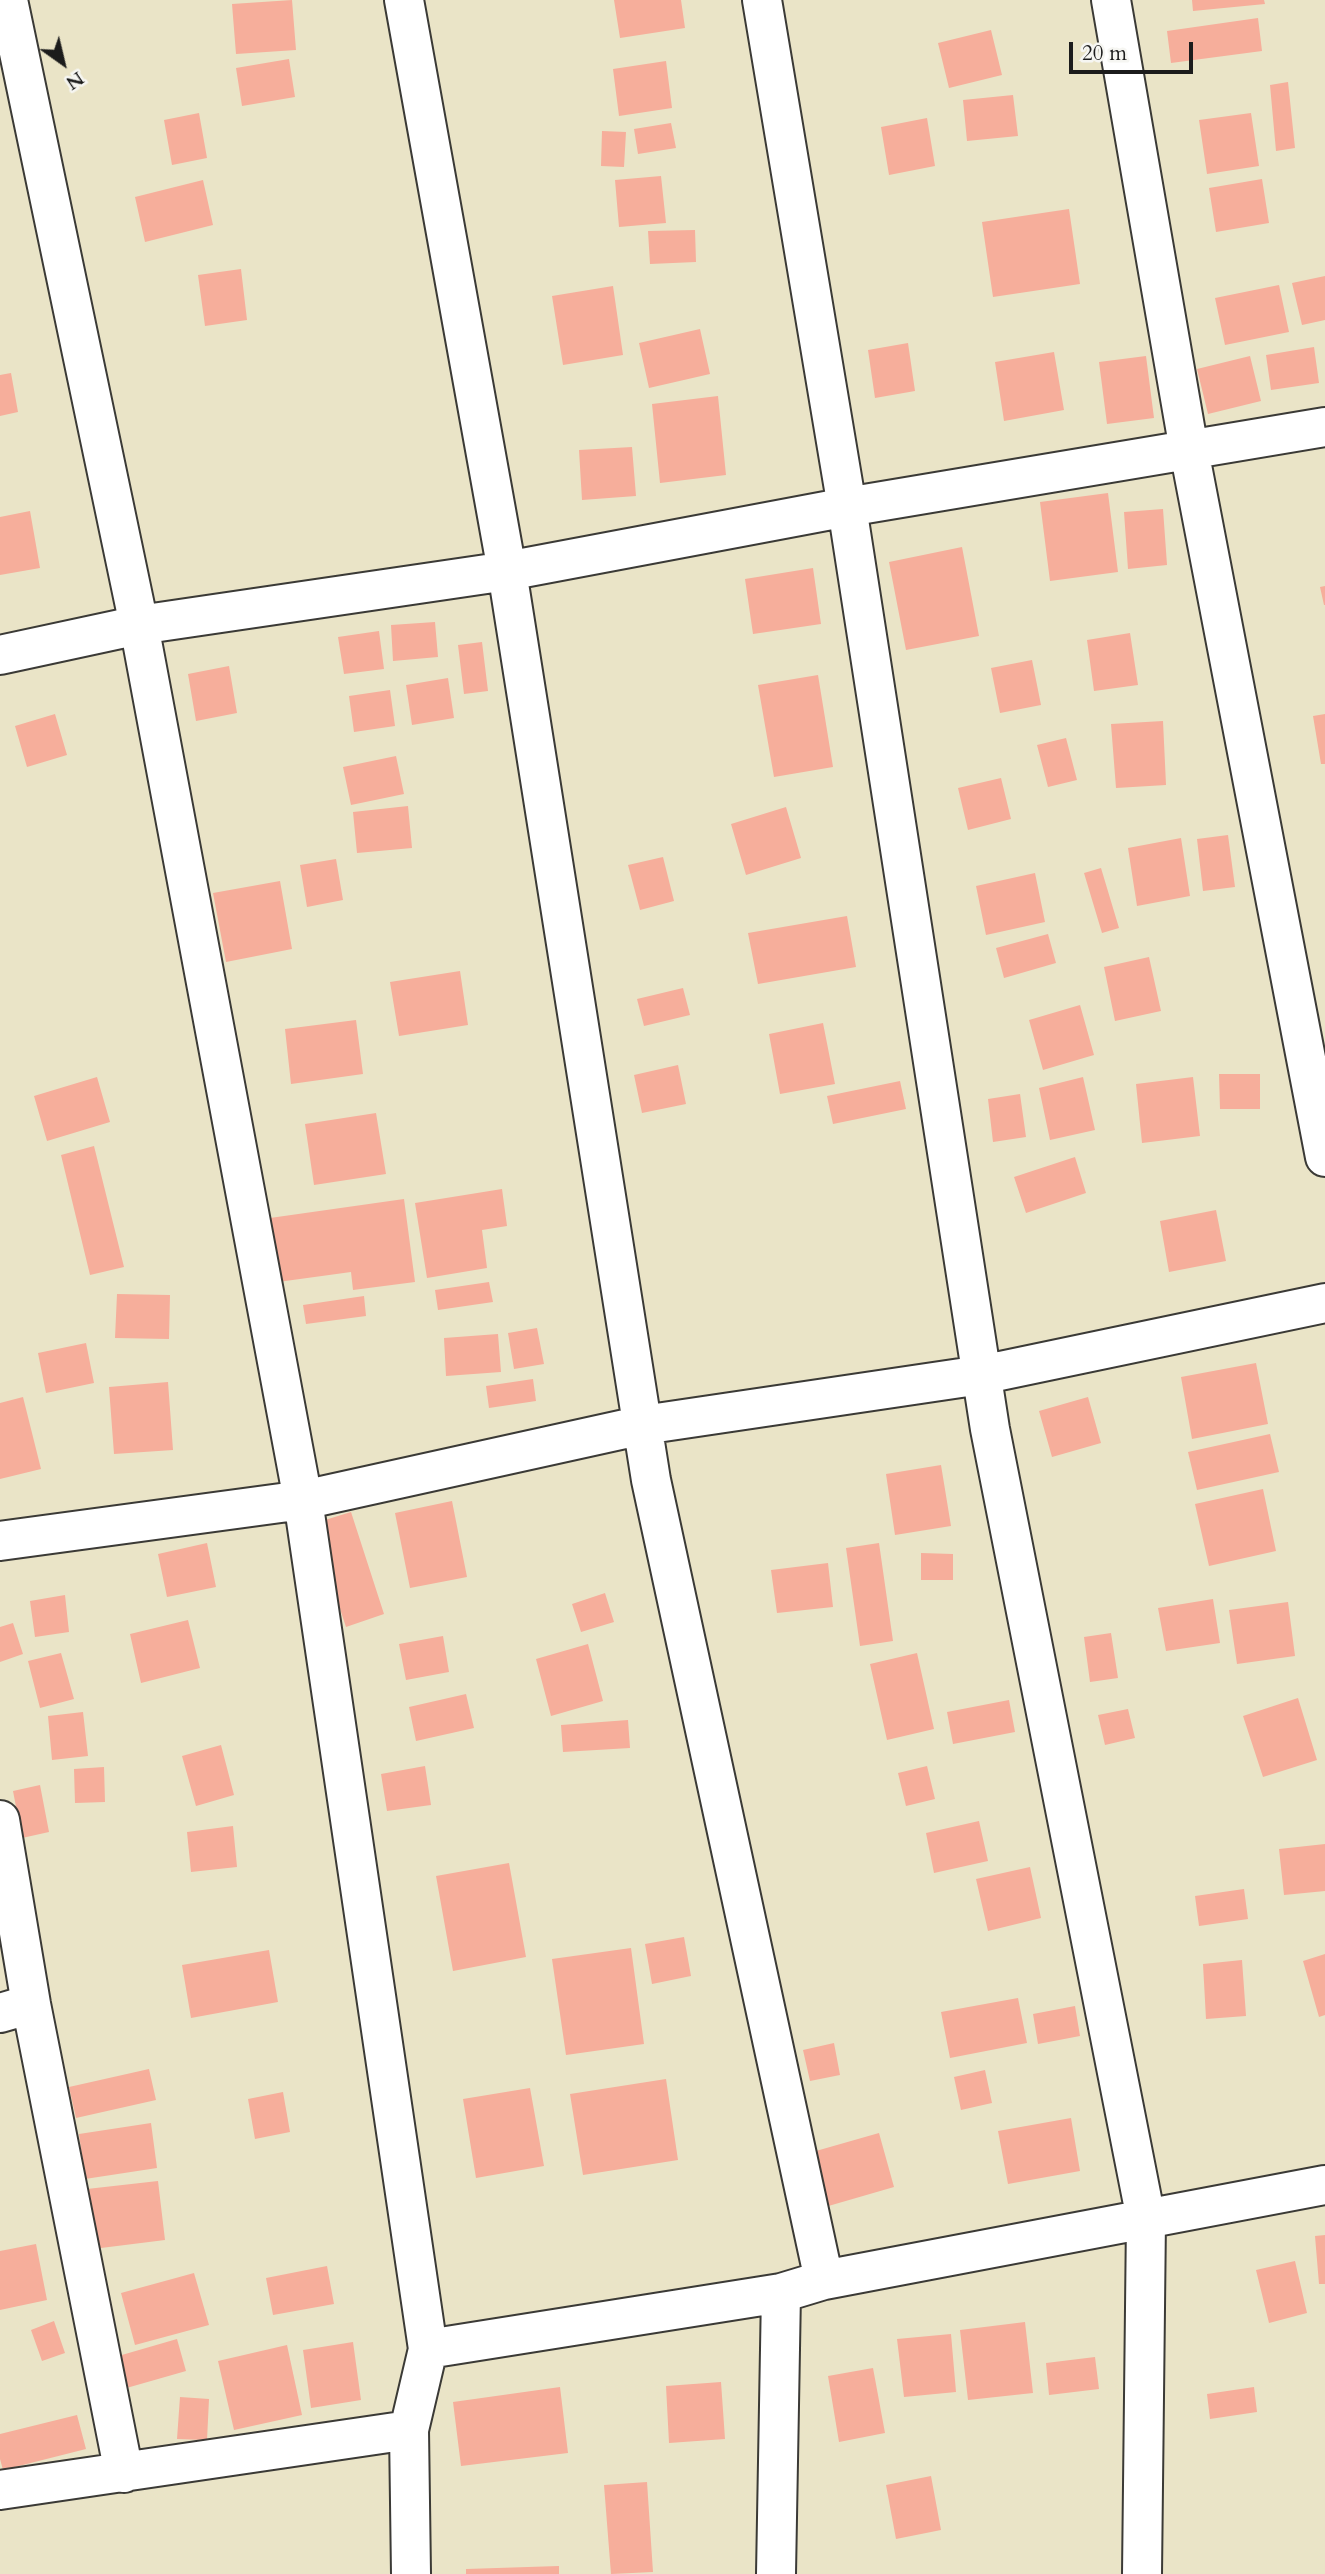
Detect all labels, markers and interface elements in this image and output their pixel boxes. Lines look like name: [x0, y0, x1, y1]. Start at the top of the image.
north arrow: [28, 28, 98, 98]
scale bar: [1073, 28, 1197, 72]
text: 20 m: [1082, 39, 1127, 68]
text: N: [61, 65, 89, 96]

